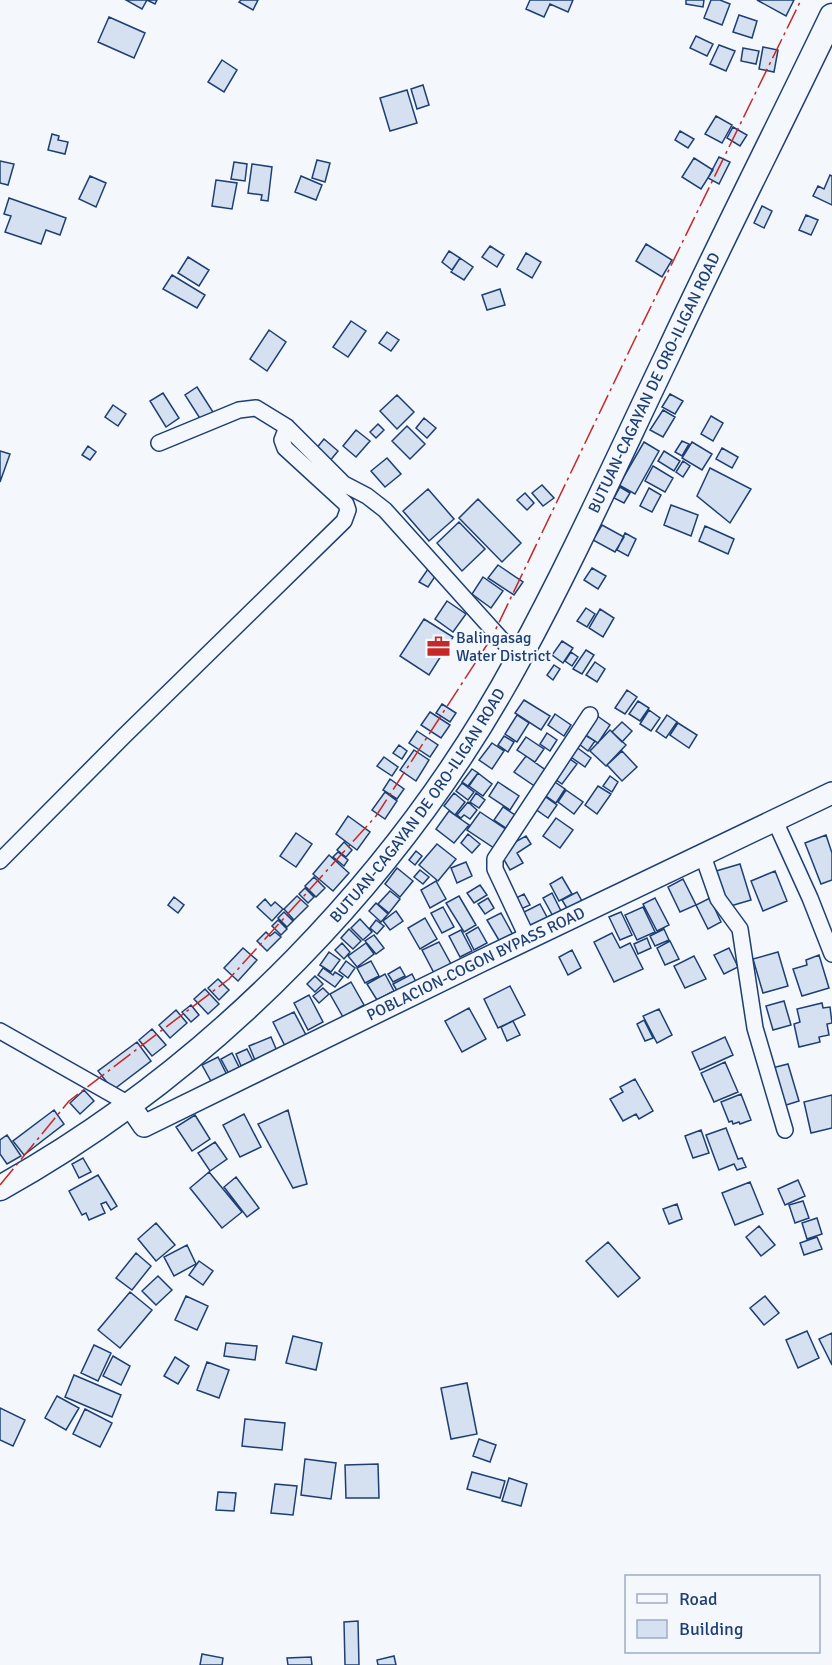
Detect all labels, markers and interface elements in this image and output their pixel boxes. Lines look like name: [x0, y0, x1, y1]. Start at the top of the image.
street label: BUTUAN-CAGAYAN DE ORO-ILIGAN ROAD: [584, 249, 725, 516]
place label: Balingasag Water District: [456, 628, 551, 666]
office icon: Balingasag Water District: [425, 634, 451, 660]
street label: BUTUAN-CAGAYAN DE ORO-ILIGAN ROAD: [325, 685, 510, 927]
street label: POBLACION-COGON BYPASS ROAD: [363, 903, 588, 1025]
legend: [625, 1575, 820, 1653]
text: Road: [679, 1588, 718, 1610]
text: Building: [679, 1618, 743, 1640]

